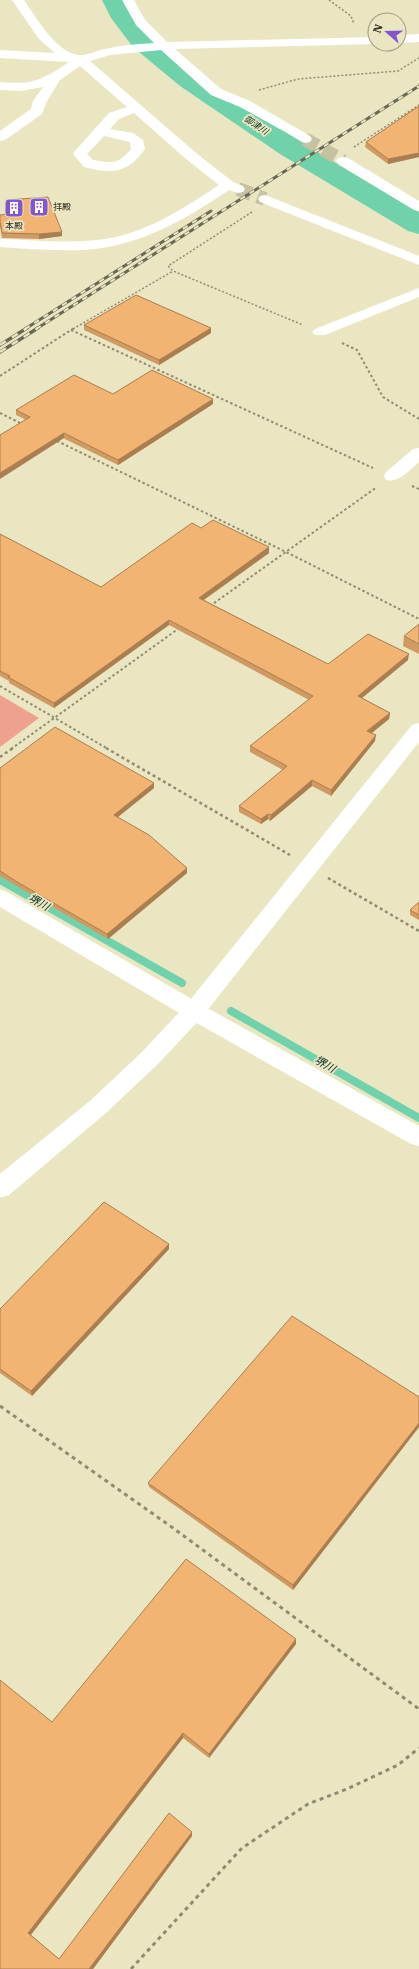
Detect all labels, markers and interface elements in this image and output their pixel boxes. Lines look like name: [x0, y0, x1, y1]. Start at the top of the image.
north arrow: [367, 12, 407, 52]
text: N: [370, 22, 386, 35]
water label: 御津川: [242, 112, 271, 137]
building icon: 拝殿: [28, 196, 50, 218]
building icon: 本殿: [3, 197, 25, 219]
place label: 拝殿: [53, 201, 71, 212]
place label: 本殿: [5, 220, 23, 231]
water label: 堺川: [26, 891, 53, 914]
water label: 堺川: [312, 1052, 339, 1076]

